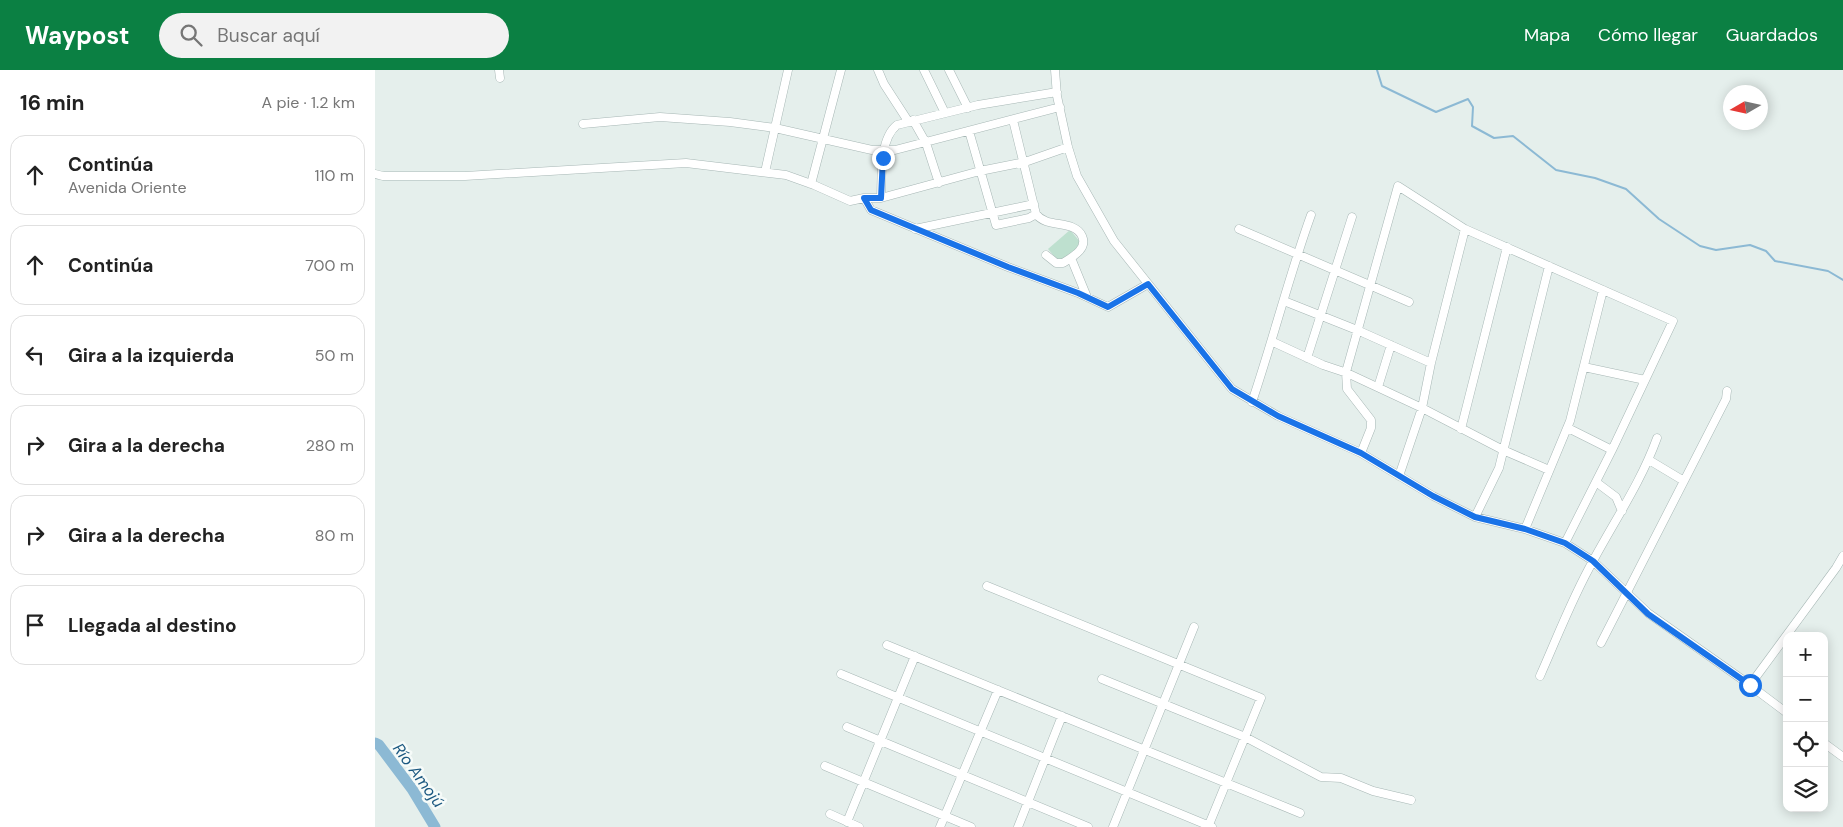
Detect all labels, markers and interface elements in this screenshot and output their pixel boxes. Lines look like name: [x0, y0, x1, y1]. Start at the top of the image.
search box: [159, 13, 509, 58]
text: Waypost: [25, 20, 129, 51]
icon: search: [177, 21, 205, 49]
text: Buscar aquí: [217, 23, 320, 48]
text: Mapa: [1524, 23, 1570, 47]
text: Cómo llegar: [1598, 23, 1698, 47]
text: Guardados: [1726, 23, 1818, 47]
north arrow: [1723, 85, 1768, 130]
text: 16 min: [20, 89, 84, 117]
text: A pie · 1.2 km: [262, 92, 355, 113]
route end: [872, 147, 895, 170]
text: Continúa: [68, 152, 153, 177]
icon: ahead: [21, 161, 49, 189]
text: 110 m: [315, 165, 354, 186]
text: Avenida Oriente: [68, 177, 187, 198]
icon: ahead: [21, 251, 49, 279]
text: Continúa: [68, 253, 153, 278]
text: 700 m: [305, 255, 354, 276]
icon: left: [21, 341, 49, 369]
text: Gira a la izquierda: [68, 343, 234, 368]
text: 50 m: [315, 345, 354, 366]
icon: right: [21, 431, 49, 459]
text: Gira a la derecha: [68, 433, 225, 458]
text: 280 m: [306, 435, 354, 456]
icon: right: [21, 521, 49, 549]
text: Gira a la derecha: [68, 523, 225, 548]
text: 80 m: [315, 525, 354, 546]
icon: arrive: [21, 611, 49, 639]
text: Llegada al destino: [68, 613, 237, 638]
map controls: [1783, 632, 1828, 812]
button: +: [1783, 632, 1828, 677]
route start: [1739, 674, 1762, 697]
button: −: [1783, 677, 1828, 722]
button: locate: [1783, 722, 1828, 767]
water label: Río Amojú: [388, 739, 449, 812]
button: layers: [1783, 767, 1828, 812]

